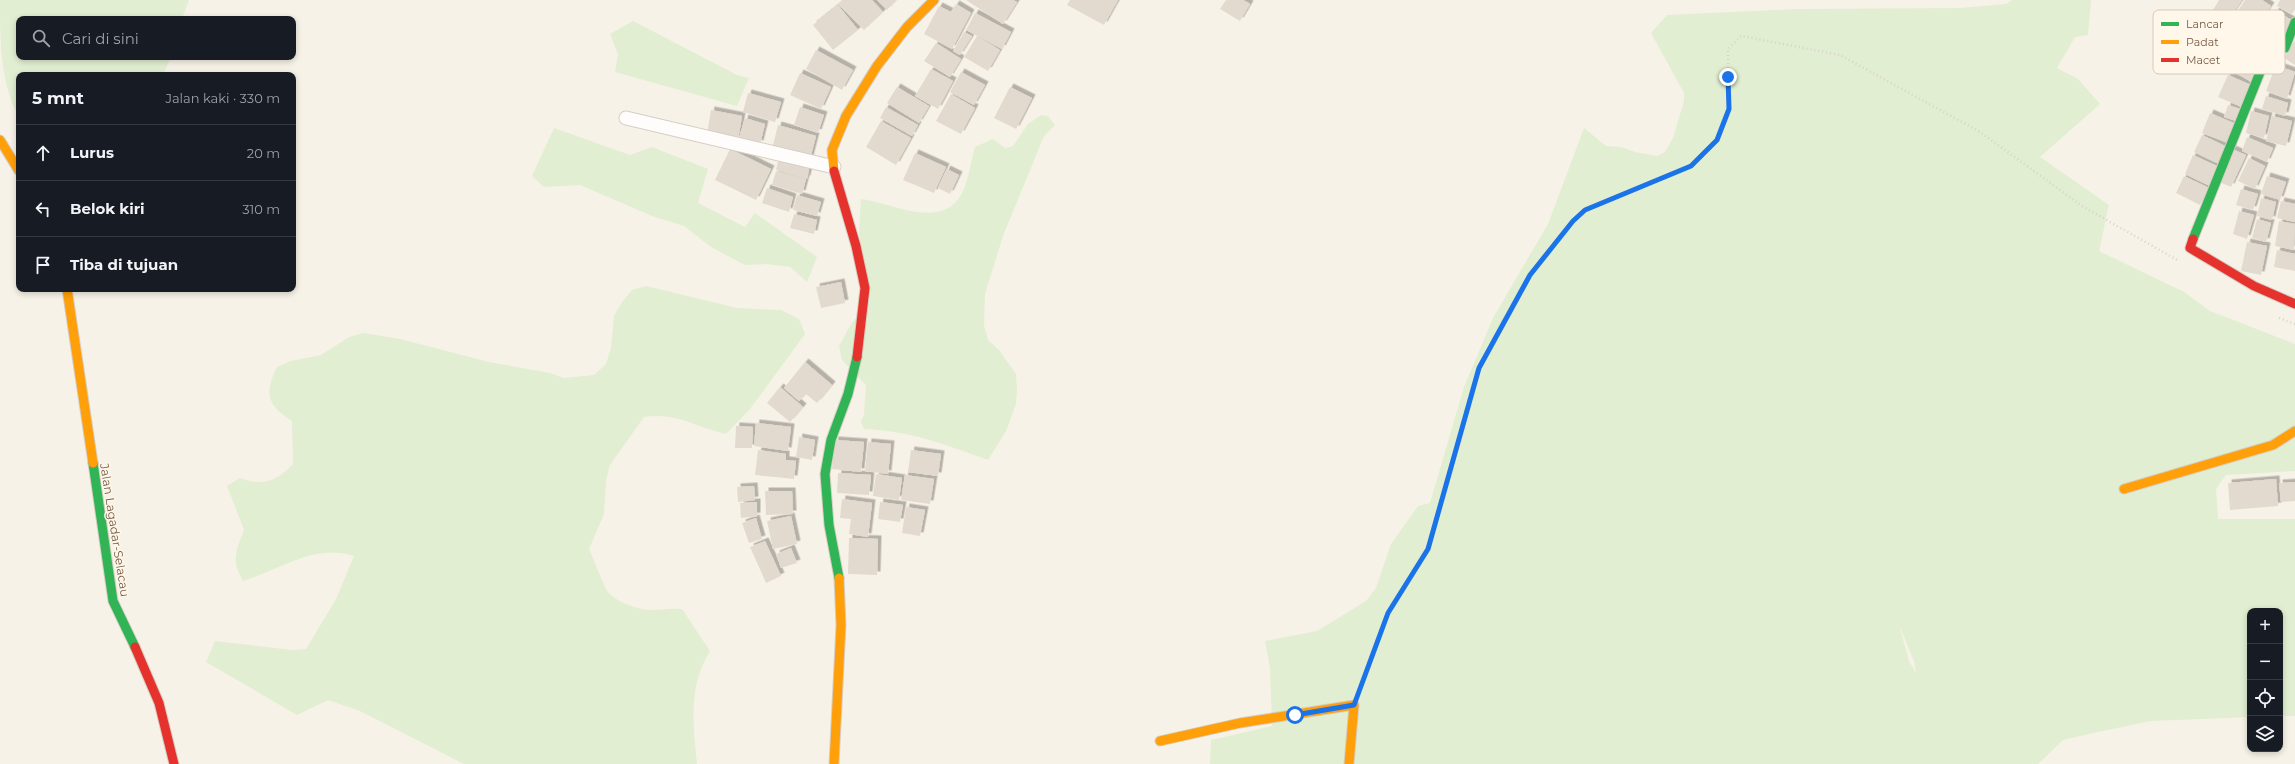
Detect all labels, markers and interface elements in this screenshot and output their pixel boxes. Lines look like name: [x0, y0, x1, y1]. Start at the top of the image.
legend: [2153, 10, 2285, 74]
search box: [16, 16, 296, 60]
text: Lancar: [2186, 17, 2224, 31]
icon: search: [30, 27, 52, 49]
text: Cari di sini: [62, 29, 139, 48]
text: Padat: [2186, 35, 2219, 49]
text: Macet: [2186, 53, 2221, 67]
route end: [1719, 68, 1737, 86]
text: 5 mnt: [32, 88, 84, 108]
text: Jalan kaki · 330 m: [165, 90, 280, 106]
icon: ahead: [32, 142, 54, 164]
text: Lurus: [70, 143, 114, 162]
text: 20 m: [247, 145, 280, 161]
icon: left: [32, 198, 54, 220]
text: Belok kiri: [70, 199, 145, 218]
text: 310 m: [242, 201, 280, 217]
icon: arrive: [32, 254, 54, 276]
text: Tiba di tujuan: [70, 255, 178, 274]
street label: Jalan Lagadar-Selacau: [97, 461, 133, 598]
map controls: [2247, 608, 2283, 752]
button: +: [2247, 608, 2283, 644]
button: −: [2247, 644, 2283, 680]
button: locate: [2247, 680, 2283, 716]
route start: [1286, 706, 1304, 724]
button: layers: [2247, 716, 2283, 752]

